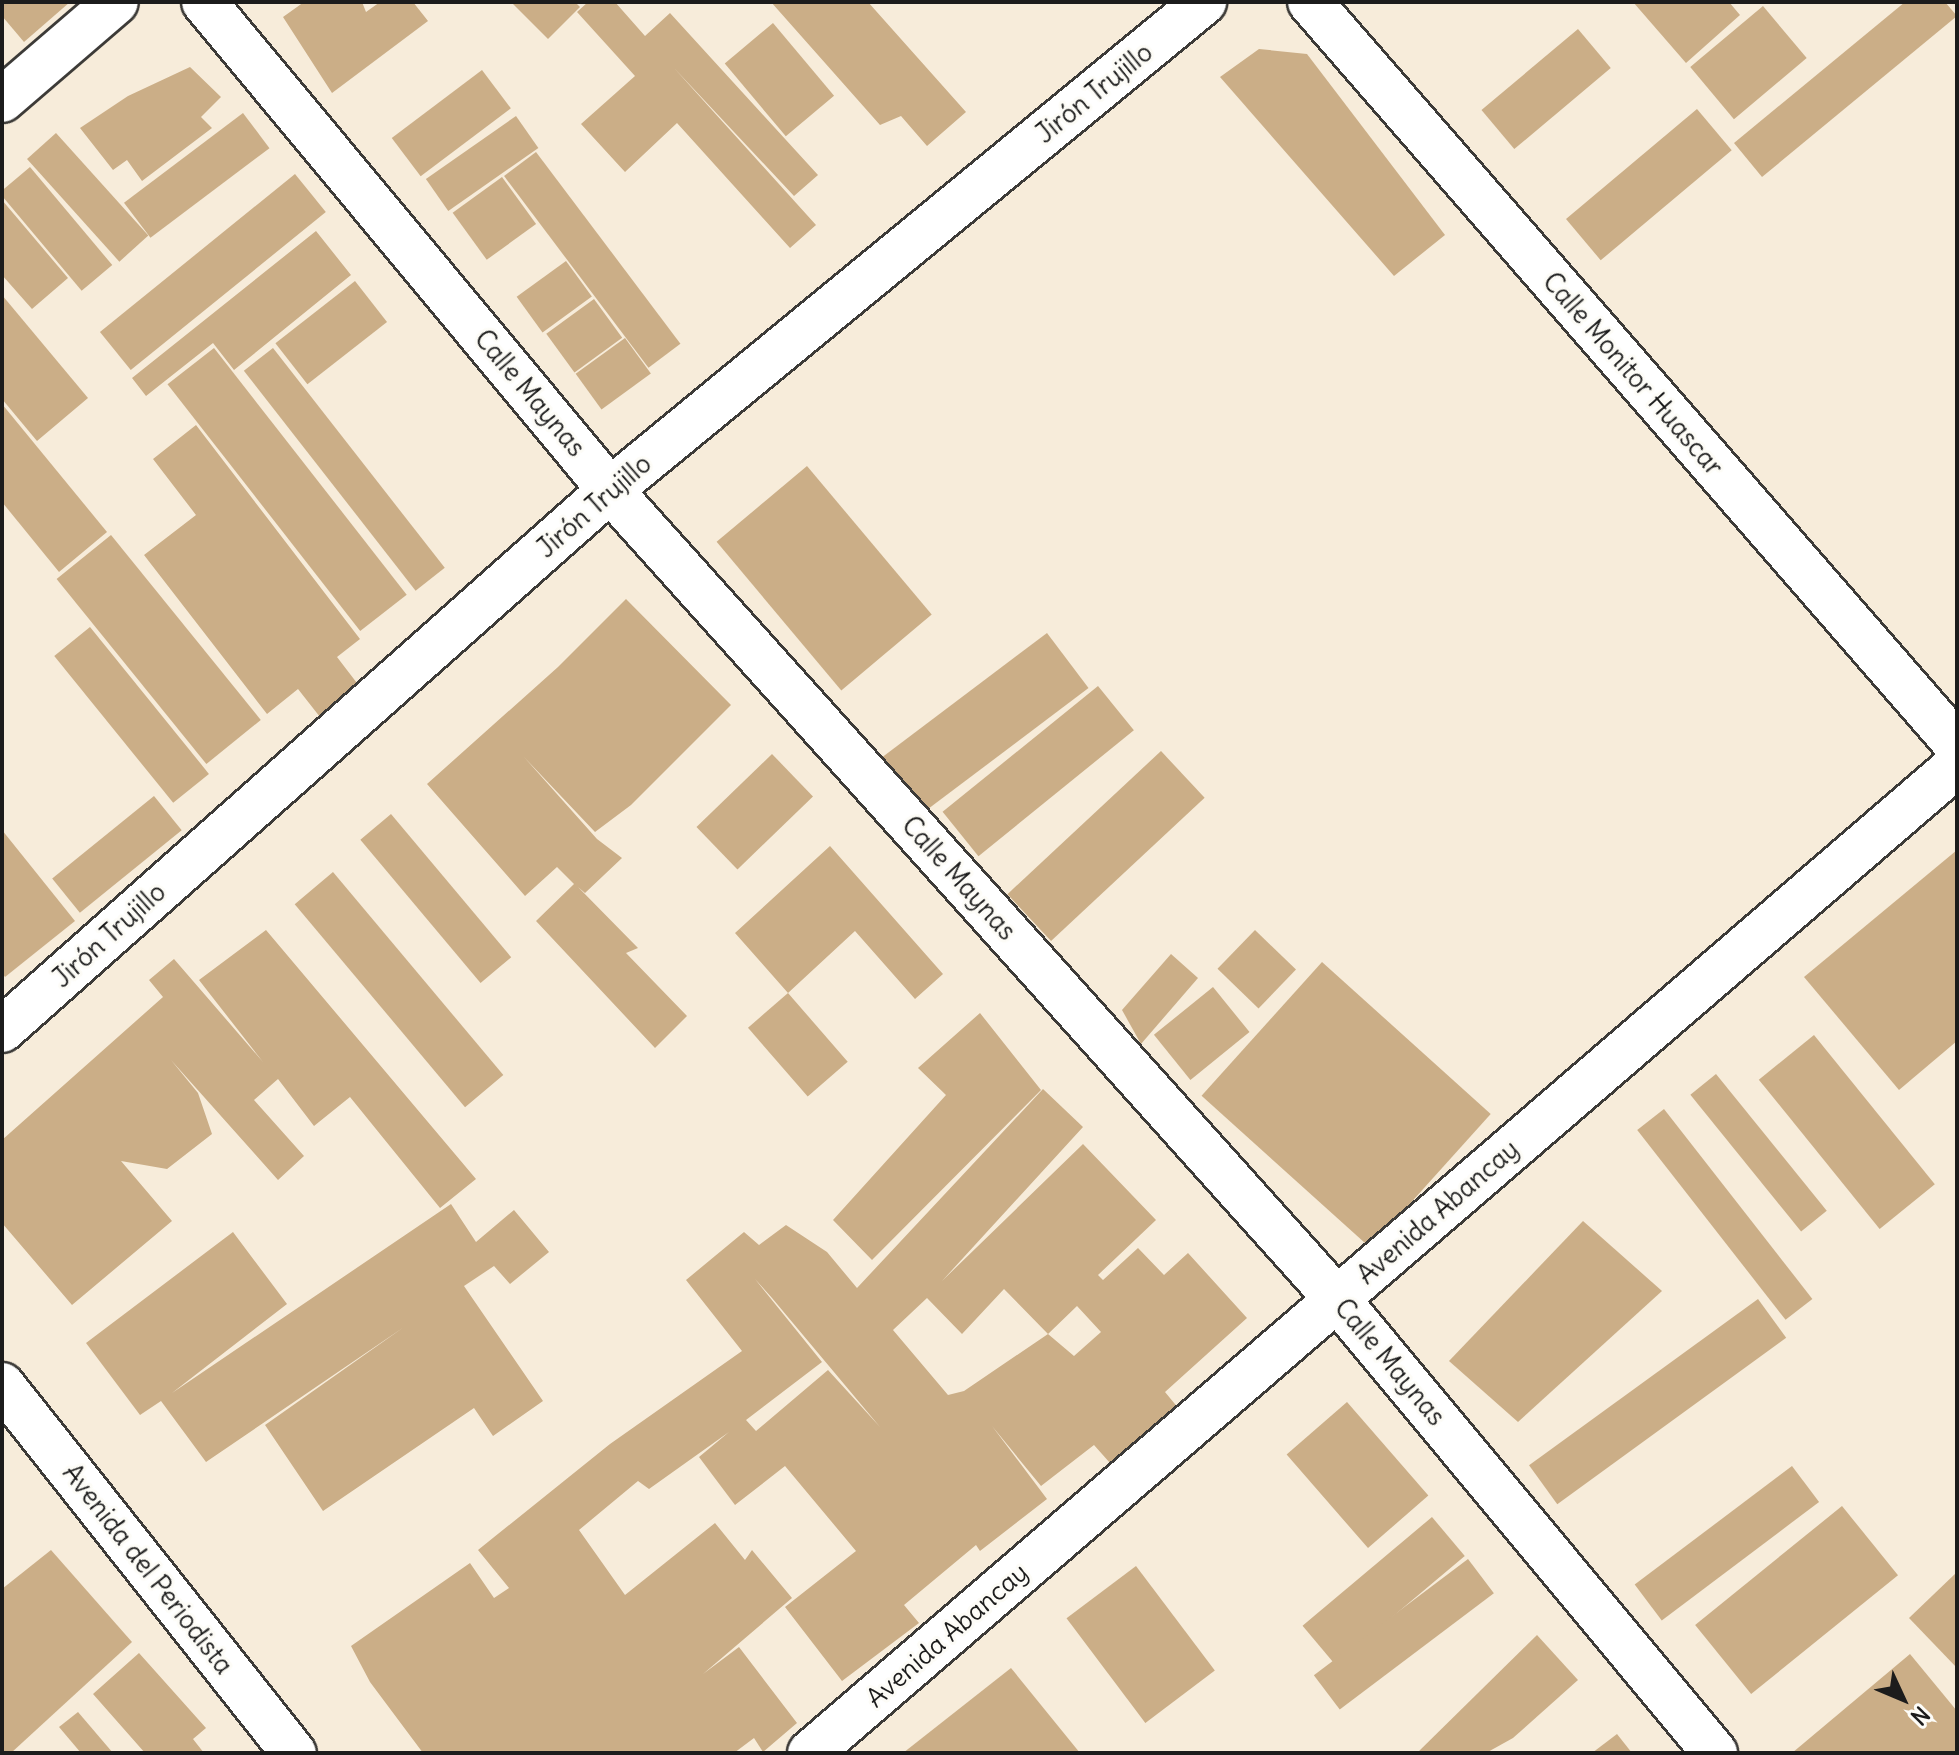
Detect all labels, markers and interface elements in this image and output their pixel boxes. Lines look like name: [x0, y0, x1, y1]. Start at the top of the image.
street label: Jirón Trujillo: [1029, 37, 1159, 149]
street label: Calle Monitor Huascar: [1536, 266, 1730, 482]
street label: Calle Maynas: [468, 323, 592, 463]
street label: Jirón Trujillo: [531, 448, 657, 564]
street label: Calle Maynas: [895, 810, 1023, 946]
street label: Jirón Trujillo: [46, 876, 172, 994]
street label: Avenida Abancay: [1351, 1133, 1525, 1291]
street label: Calle Maynas: [1328, 1292, 1452, 1432]
street label: Avenida del Periodista: [56, 1458, 240, 1680]
street label: Avenida Abancay: [860, 1556, 1034, 1714]
north arrow: [1863, 1659, 1943, 1739]
text: N: [1905, 1700, 1936, 1731]

